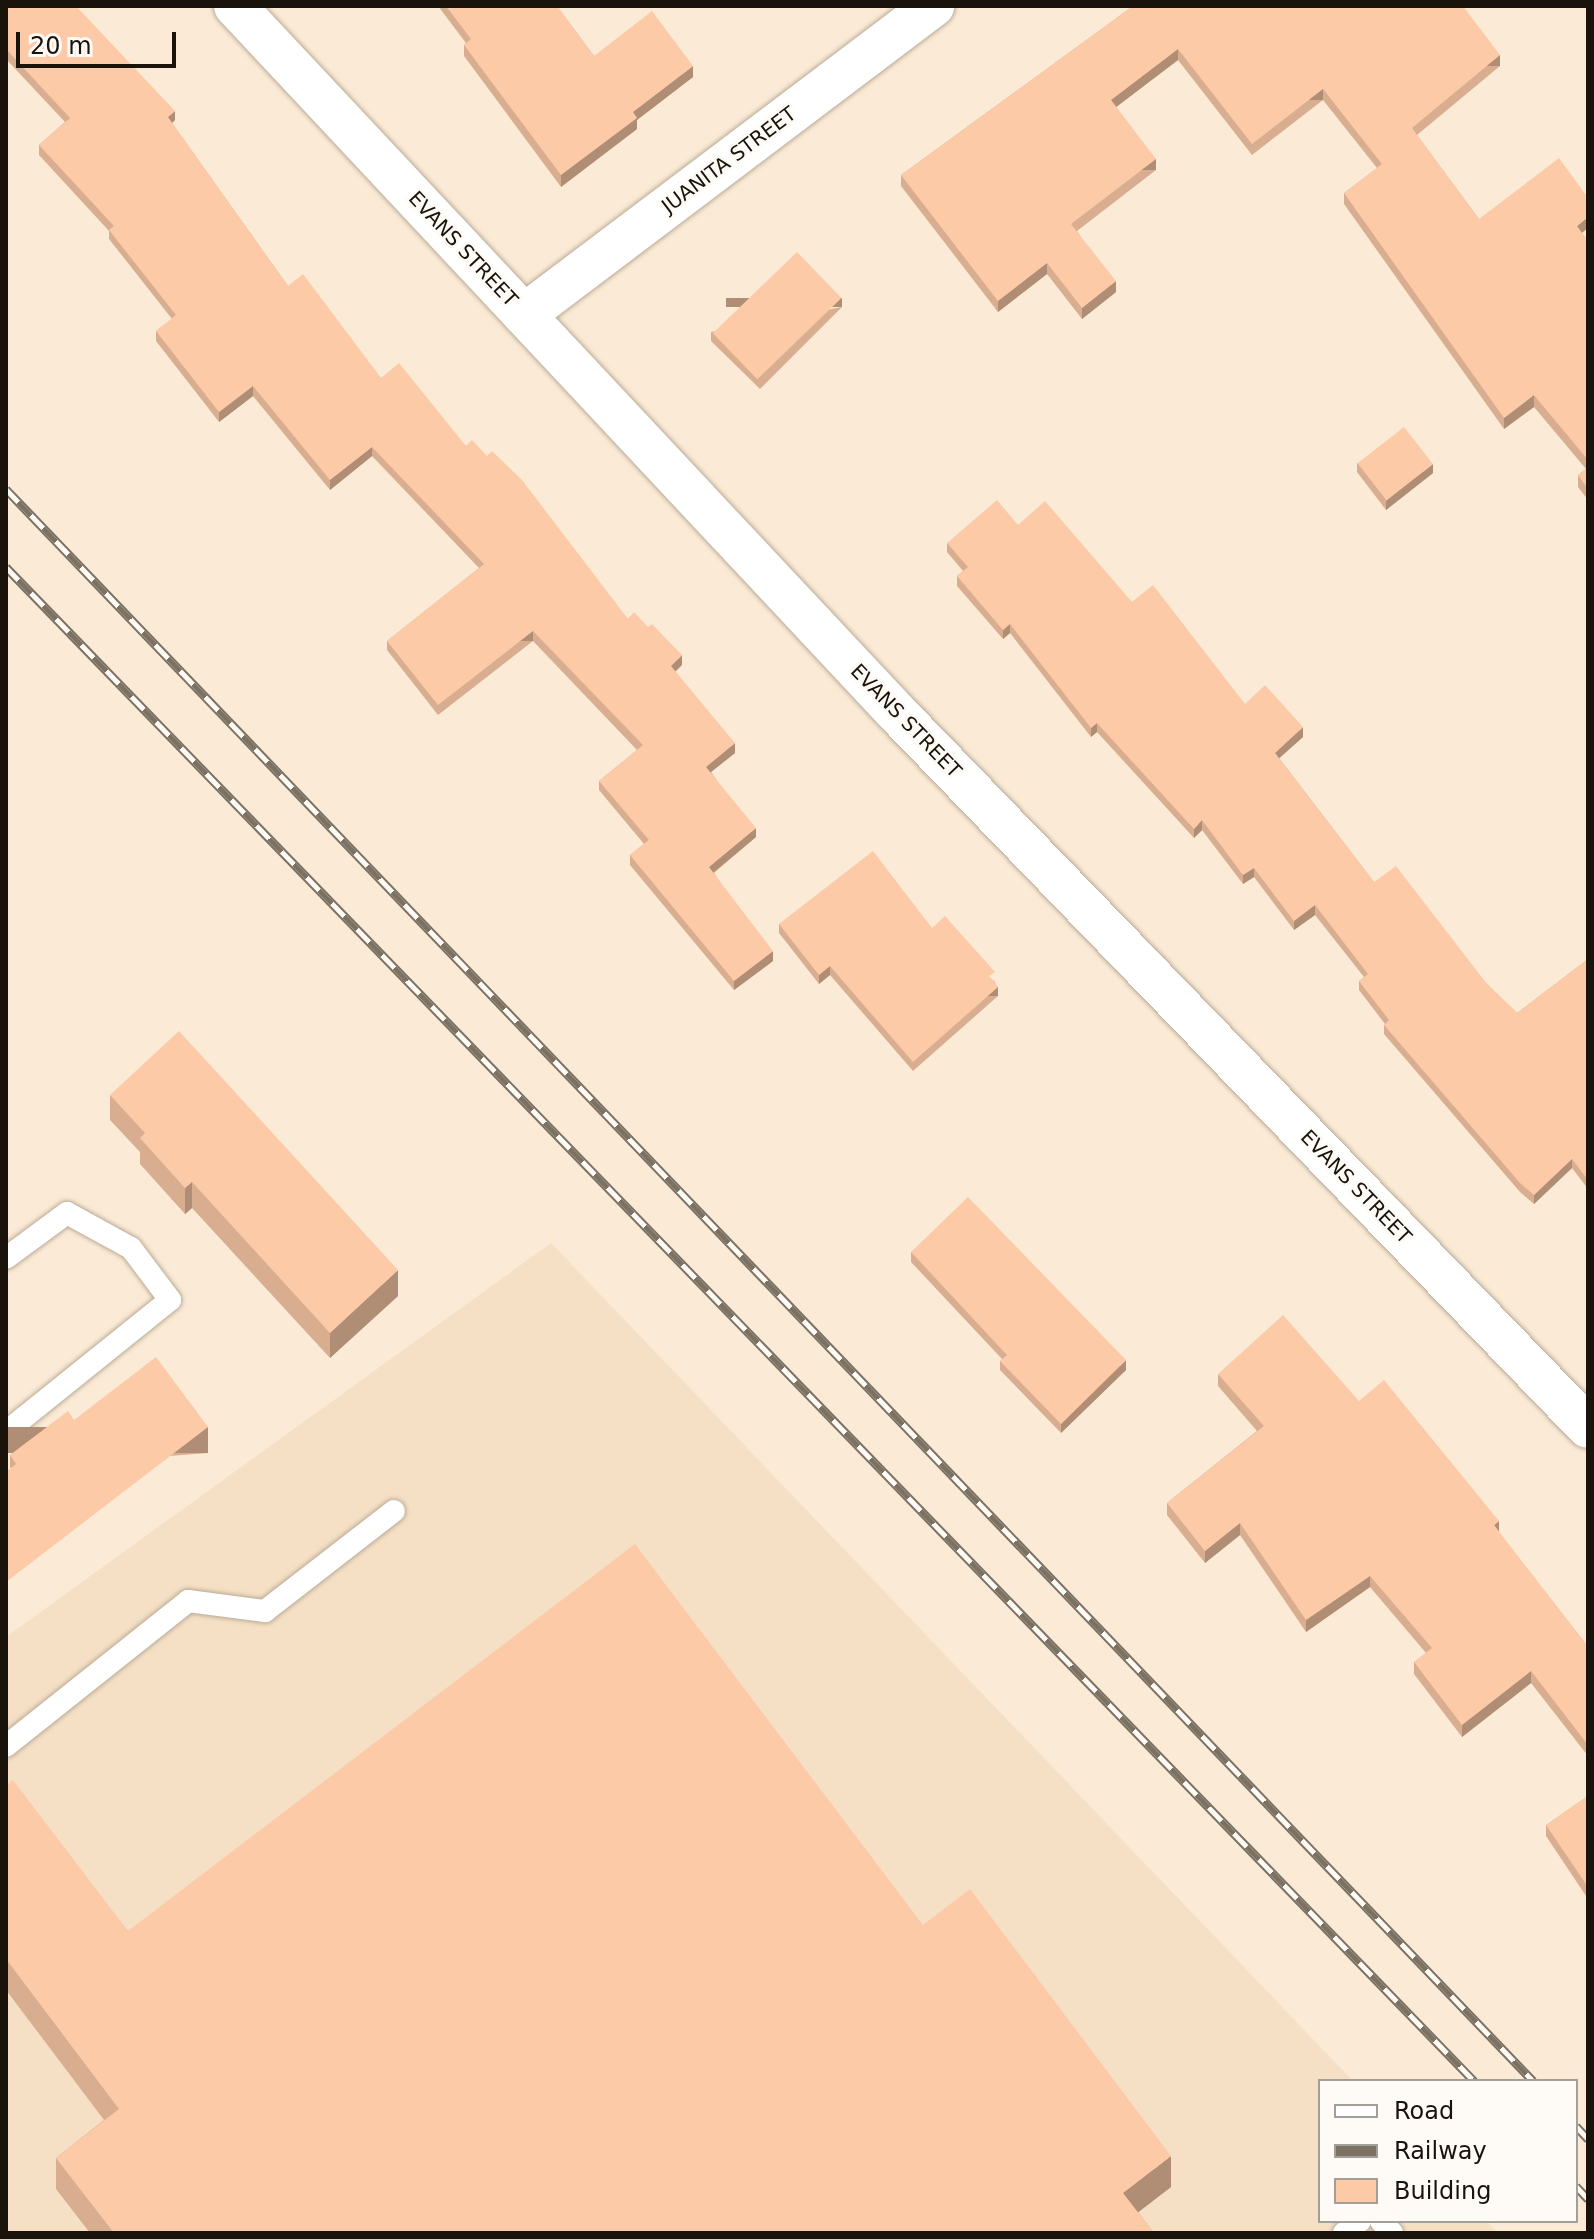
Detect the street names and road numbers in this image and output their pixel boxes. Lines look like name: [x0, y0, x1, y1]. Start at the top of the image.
street label: JUANITA STREET: [657, 102, 801, 218]
street label: EVANS STREET: [403, 186, 523, 312]
street label: EVANS STREET: [846, 659, 966, 783]
street label: EVANS STREET: [1296, 1125, 1416, 1249]

